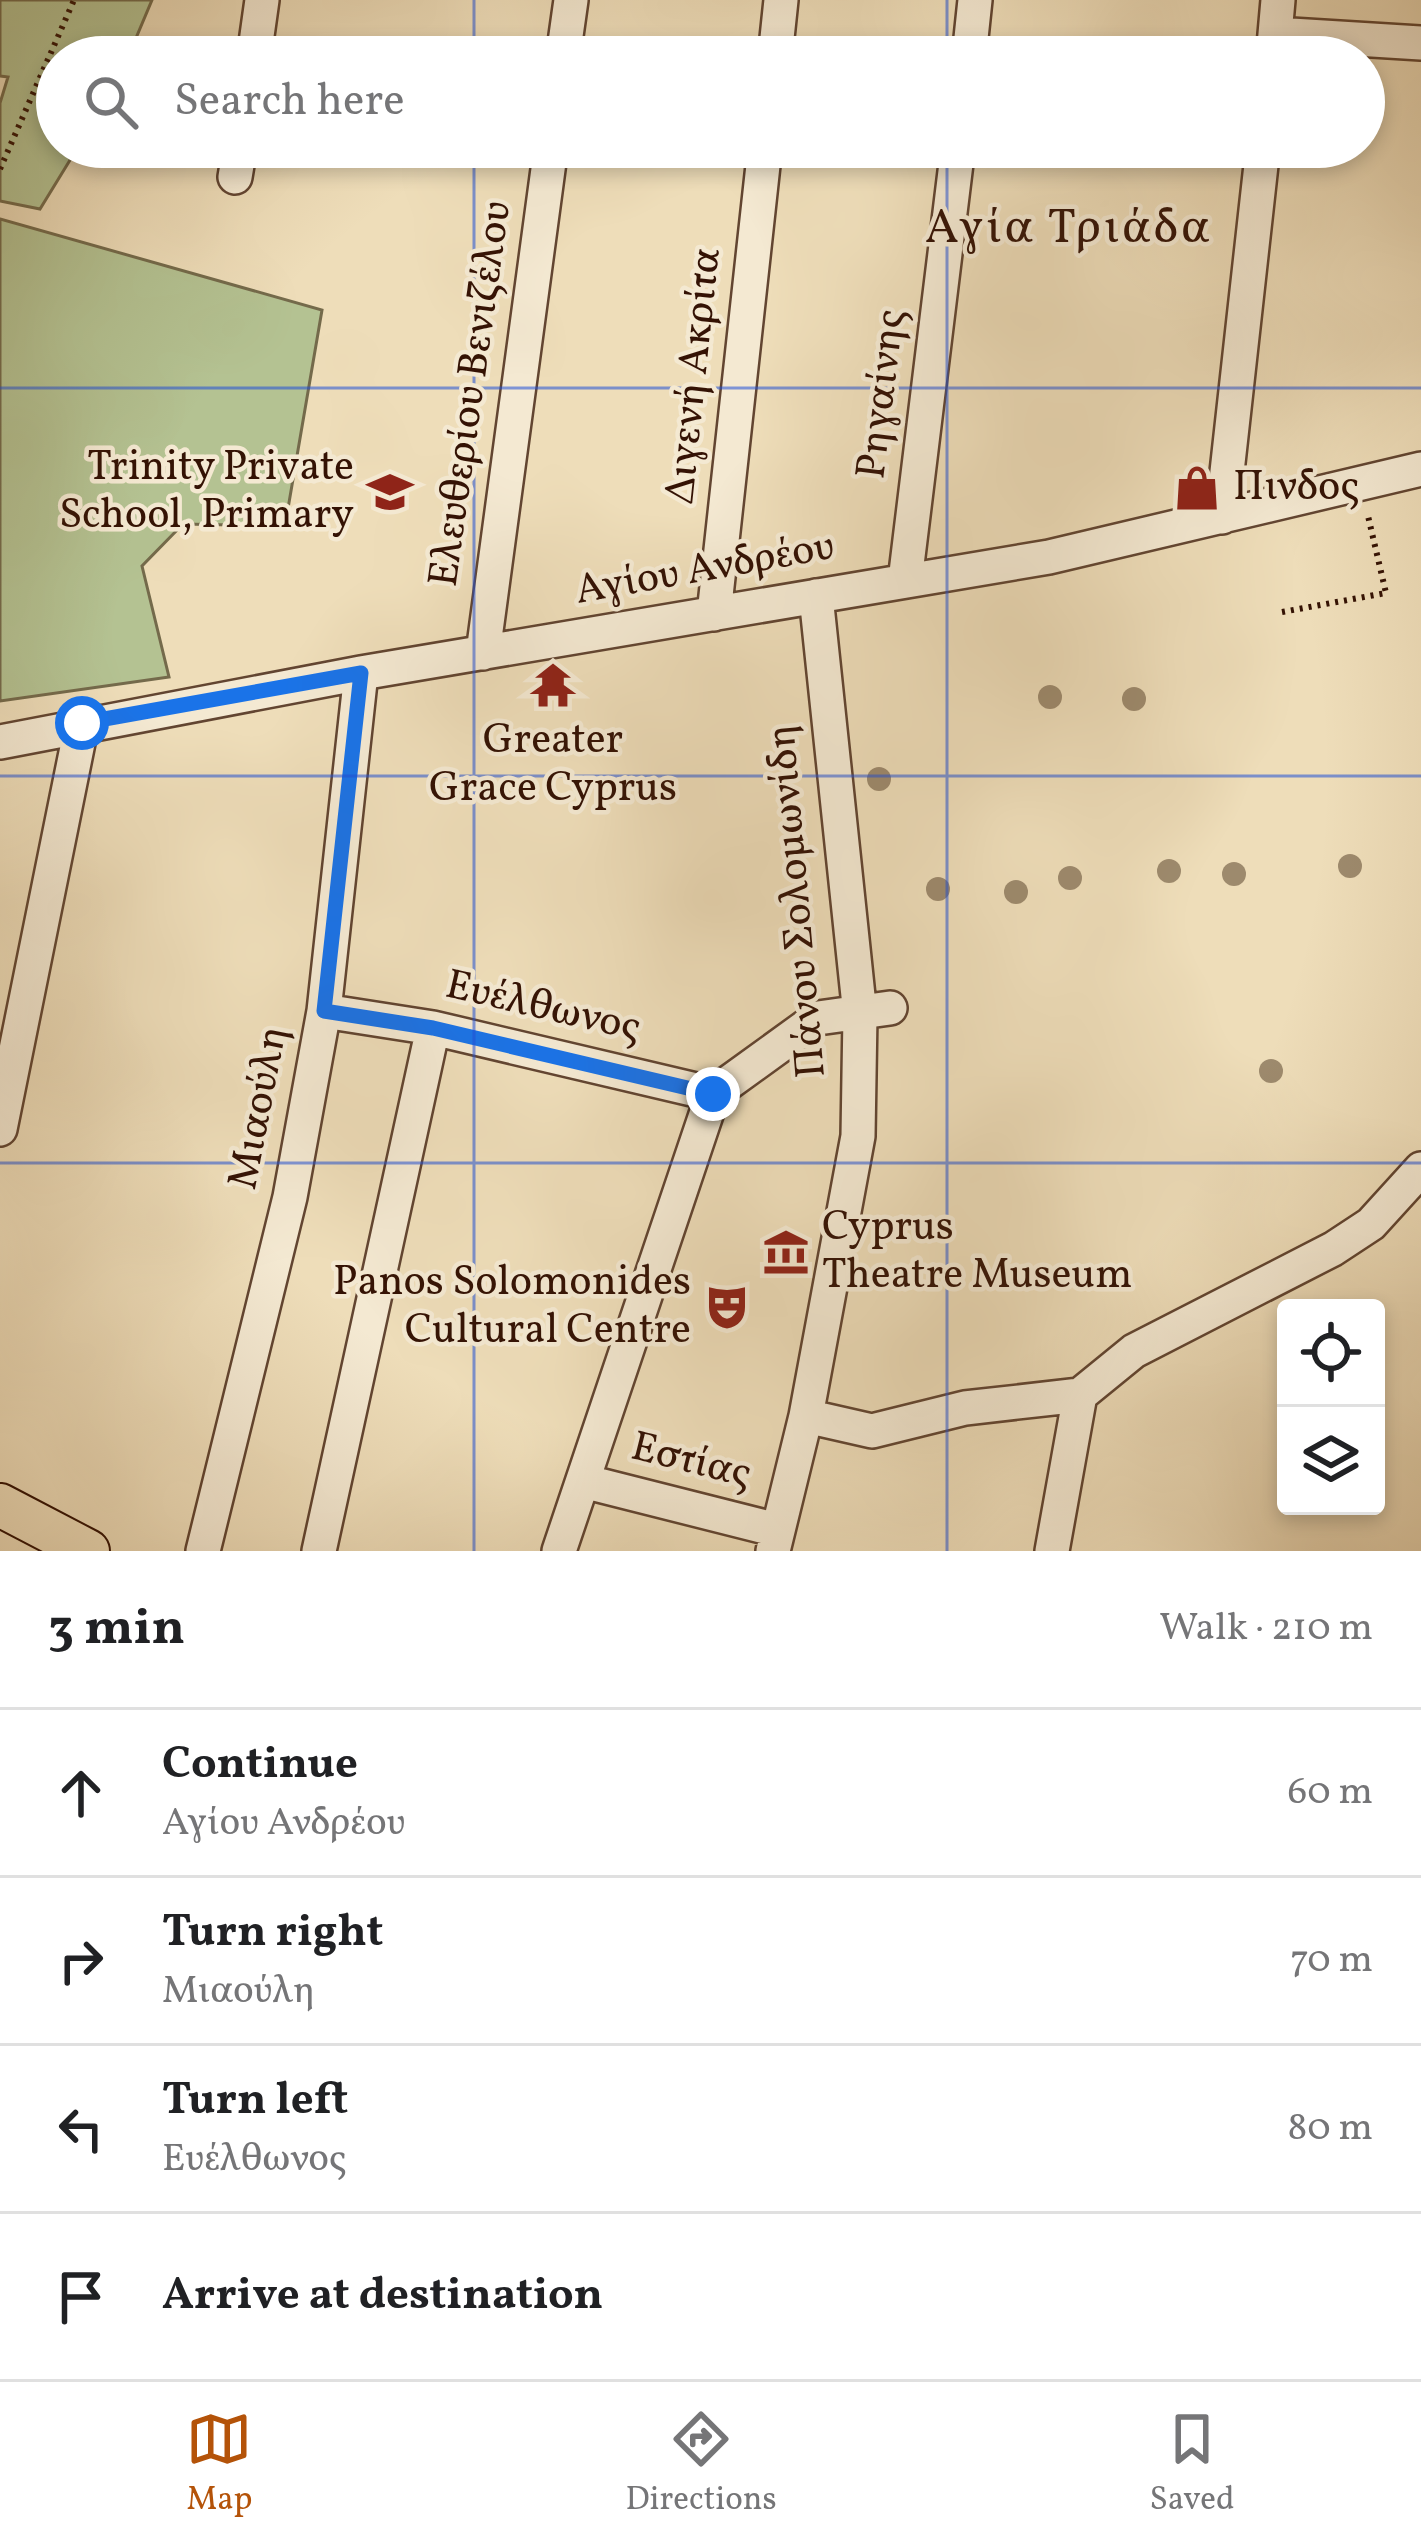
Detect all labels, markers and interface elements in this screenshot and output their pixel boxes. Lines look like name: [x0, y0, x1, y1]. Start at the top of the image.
search box: [36, 36, 1385, 168]
icon: search: [78, 69, 144, 135]
text: Search here: [174, 71, 405, 134]
district label: Αγία Τριάδα: [925, 196, 1213, 263]
street label: Ελευθερίου Βενιζέλου: [416, 197, 528, 591]
street label: Διγενή Ακρίτα: [652, 245, 738, 507]
street label: Ρηγαίνης: [843, 306, 923, 482]
place label: Trinity Private School, Primary: [59, 439, 354, 546]
place label: Πινδος: [1233, 459, 1359, 518]
shop icon: Πινδος: [1172, 463, 1222, 513]
school or university icon: Trinity Private School, Primary: [365, 467, 415, 517]
street label: Αγίου Ανδρέου: [571, 518, 839, 622]
temple icon: Greater Grace Cyprus: [528, 660, 578, 710]
route start: [55, 696, 109, 750]
place label: Greater Grace Cyprus: [429, 712, 677, 819]
street label: Πάνου Σολομωνίδη: [753, 722, 843, 1080]
street label: Ευέλθωνος: [439, 957, 647, 1059]
street label: Μιαούλη: [215, 1021, 305, 1195]
route end: [686, 1067, 740, 1121]
place label: Cyprus Theatre Museum: [822, 1199, 1132, 1306]
museum icon: Cyprus Theatre Museum: [761, 1227, 811, 1277]
place label: Panos Solomonides Cultural Centre: [333, 1254, 691, 1361]
theatre icon: Panos Solomonides Cultural Centre: [702, 1282, 752, 1332]
map controls: [1277, 1299, 1385, 1515]
button: locate: [1277, 1299, 1385, 1407]
button: layers: [1277, 1407, 1385, 1515]
street label: Εστίας: [625, 1419, 757, 1505]
text: 3 min: [48, 1594, 185, 1665]
text: Walk · 210 m: [1159, 1602, 1373, 1656]
text: Continue: [162, 1734, 358, 1797]
icon: ahead: [48, 1760, 114, 1826]
text: 60 m: [1288, 1766, 1373, 1820]
text: Αγίου Ανδρέου: [162, 1797, 405, 1851]
text: Turn right: [162, 1902, 383, 1965]
icon: right: [48, 1928, 114, 1994]
text: 70 m: [1290, 1934, 1373, 1988]
text: Μιαούλη: [162, 1965, 315, 2019]
text: Turn left: [162, 2070, 348, 2133]
icon: left: [48, 2096, 114, 2162]
text: 80 m: [1287, 2102, 1373, 2156]
text: Ευέλθωνος: [162, 2133, 347, 2187]
icon: arrive: [48, 2264, 114, 2330]
text: Arrive at destination: [162, 2265, 603, 2328]
tab: Map: [186, 2406, 253, 2524]
tab: Directions: [625, 2406, 777, 2524]
tab: Saved: [1150, 2406, 1235, 2524]

